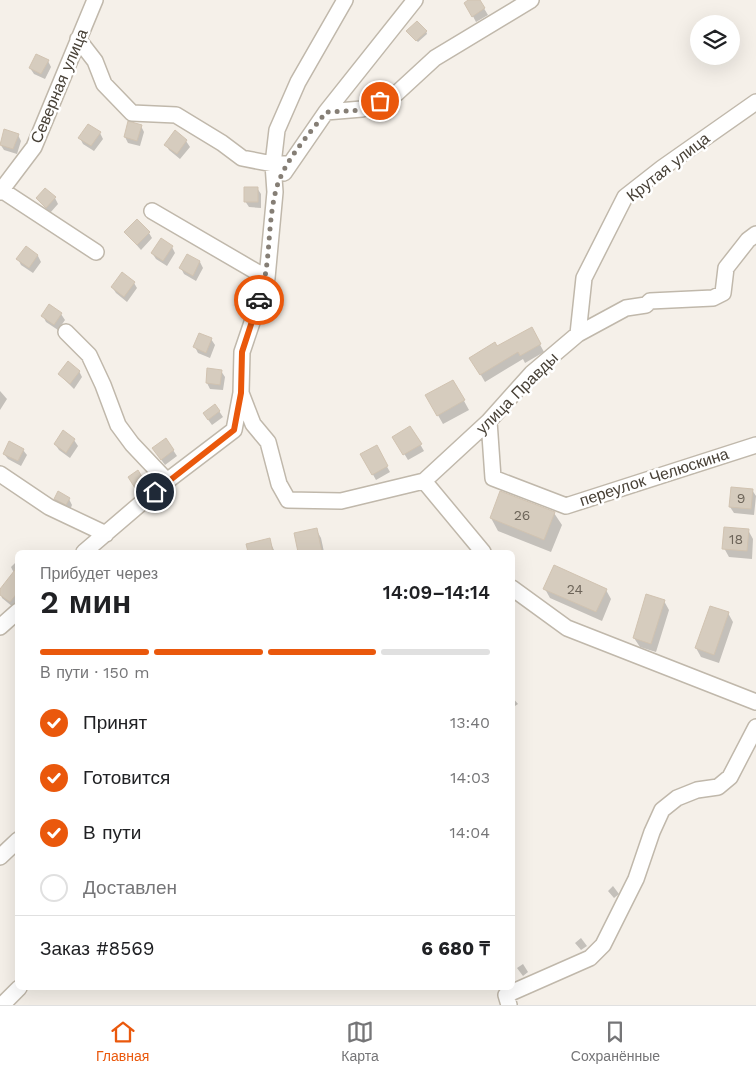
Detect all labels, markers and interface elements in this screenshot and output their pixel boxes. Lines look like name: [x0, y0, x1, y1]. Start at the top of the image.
map controls: [690, 15, 740, 65]
button: layers: [690, 15, 740, 65]
street label: Северная улица: [26, 26, 92, 146]
pin: [359, 80, 401, 122]
icon: bag: [366, 87, 394, 115]
street label: Крутая улица: [623, 129, 713, 205]
courier: [234, 275, 284, 325]
icon: car: [245, 286, 273, 314]
street label: улица Правды: [472, 348, 562, 438]
street label: переулок Челюскина: [577, 444, 731, 510]
pin: [134, 471, 176, 513]
icon: home: [141, 478, 169, 506]
house number: 9: [737, 490, 745, 506]
house number: 26: [514, 507, 530, 523]
house number: 18: [729, 531, 743, 547]
text: Прибудет через: [40, 564, 158, 583]
text: 14:09–14:14: [383, 581, 490, 604]
house number: 24: [567, 581, 583, 597]
text: 2 мин: [40, 583, 131, 621]
text: В пути · 150 m: [40, 663, 149, 682]
icon: check: [40, 709, 68, 737]
text: Принят: [83, 711, 147, 734]
text: 13:40: [450, 713, 490, 732]
icon: check: [40, 764, 68, 792]
text: Готовится: [83, 766, 170, 789]
text: 14:03: [450, 768, 490, 787]
icon: check: [40, 819, 68, 847]
text: В пути: [83, 821, 141, 844]
text: 14:04: [450, 823, 490, 842]
text: Доставлен: [83, 876, 177, 899]
text: Заказ #8569: [40, 937, 155, 960]
text: 6 680 ₸: [421, 937, 490, 960]
tab: Главная: [96, 1018, 149, 1064]
tab: Карта: [341, 1018, 379, 1064]
tab: Сохранённые: [571, 1018, 660, 1064]

